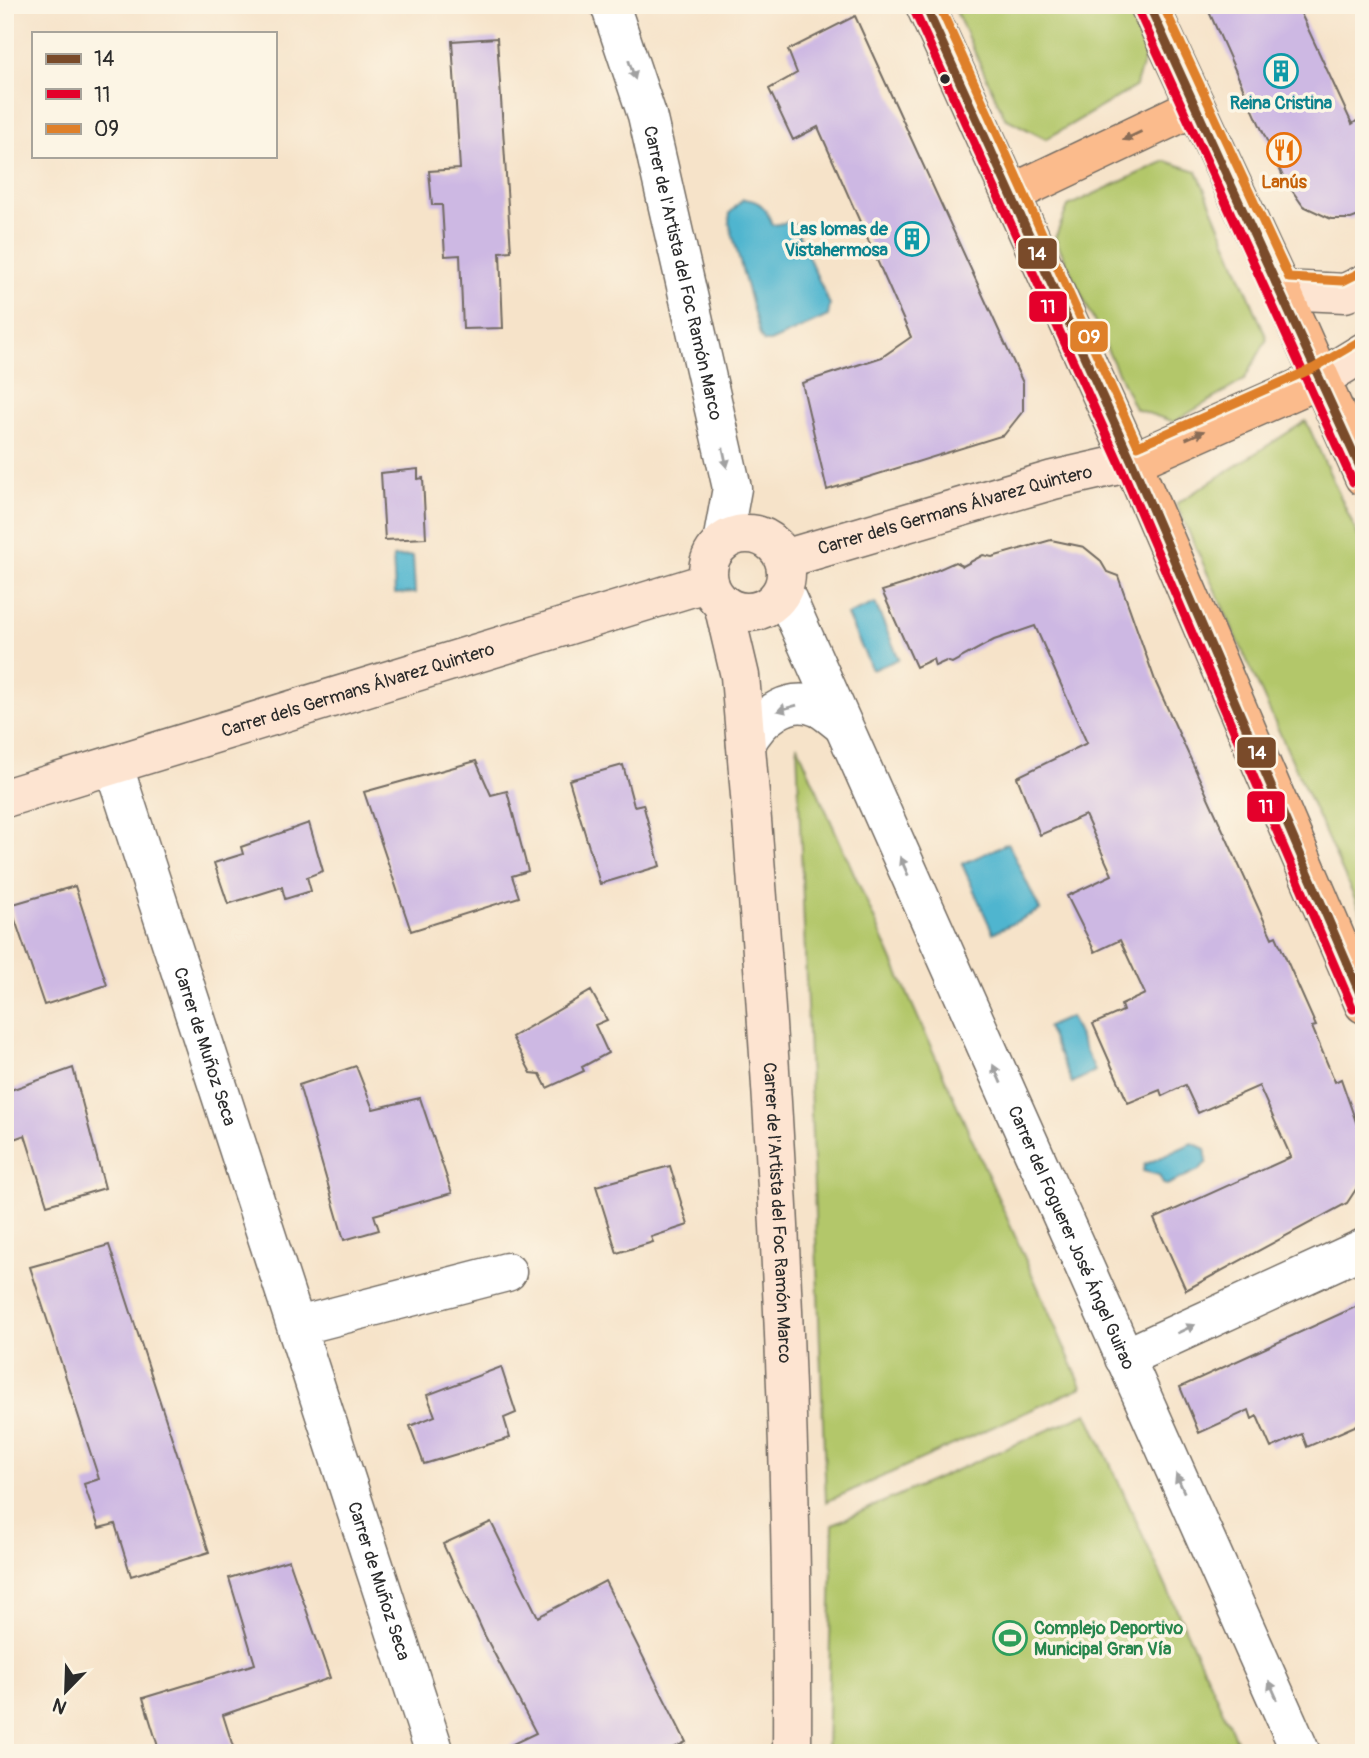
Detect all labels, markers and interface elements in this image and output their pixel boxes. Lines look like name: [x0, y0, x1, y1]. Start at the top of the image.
legend: [32, 32, 276, 158]
text: 14: [94, 46, 114, 73]
building icon: Reina Cristina: [1262, 52, 1300, 90]
one-way arrow: [627, 59, 638, 80]
unlabelled marker: [938, 72, 952, 86]
text: 11: [94, 82, 110, 109]
place label: Reina Cristina: [1230, 92, 1333, 115]
text: 09: [94, 116, 119, 143]
street label: Carrer de l'Artista del Foc Ramón Marco: [638, 124, 727, 423]
one-way arrow: [1122, 130, 1142, 142]
restaurant icon: Lanús: [1265, 131, 1303, 169]
place label: Lanús: [1261, 171, 1308, 194]
place label: Las lomas de Vistahermosa: [785, 218, 889, 262]
building icon: Las lomas de Vistahermosa: [893, 220, 931, 258]
line badge: 14: [1017, 237, 1058, 270]
text: 14: [1028, 242, 1046, 266]
line badge: 11: [1028, 290, 1068, 323]
text: 11: [1041, 295, 1055, 319]
line badge: 09: [1069, 320, 1109, 353]
text: 09: [1078, 325, 1101, 349]
one-way arrow: [1185, 429, 1205, 441]
one-way arrow: [720, 447, 731, 469]
street label: Carrer dels Germans Álvarez Quintero: [815, 460, 1095, 560]
street label: Carrer dels Germans Álvarez Quintero: [219, 637, 498, 743]
one-way arrow: [776, 704, 797, 714]
line badge: 14: [1236, 736, 1277, 769]
text: 14: [1248, 741, 1266, 765]
line badge: 11: [1246, 790, 1286, 823]
text: 11: [1259, 795, 1273, 819]
one-way arrow: [898, 856, 910, 876]
street label: Carrer de Muñoz Seca: [168, 965, 241, 1129]
street label: Carrer de l'Artista del Foc Ramón Marco: [758, 1062, 796, 1364]
one-way arrow: [991, 1064, 1003, 1084]
street label: Carrer del Foguerer José Ángel Guirao: [1002, 1102, 1140, 1374]
one-way arrow: [1176, 1324, 1197, 1335]
one-way arrow: [1174, 1473, 1186, 1493]
street label: Carrer de Muñoz Seca: [342, 1499, 415, 1663]
place label: Complejo Deportivo Municipal Gran Vía: [1034, 1617, 1183, 1661]
sports icon: Complejo Deportivo Municipal Gran Vía: [991, 1619, 1029, 1657]
north arrow: [32, 1656, 102, 1726]
one-way arrow: [1267, 1680, 1278, 1701]
text: N: [49, 1692, 70, 1719]

